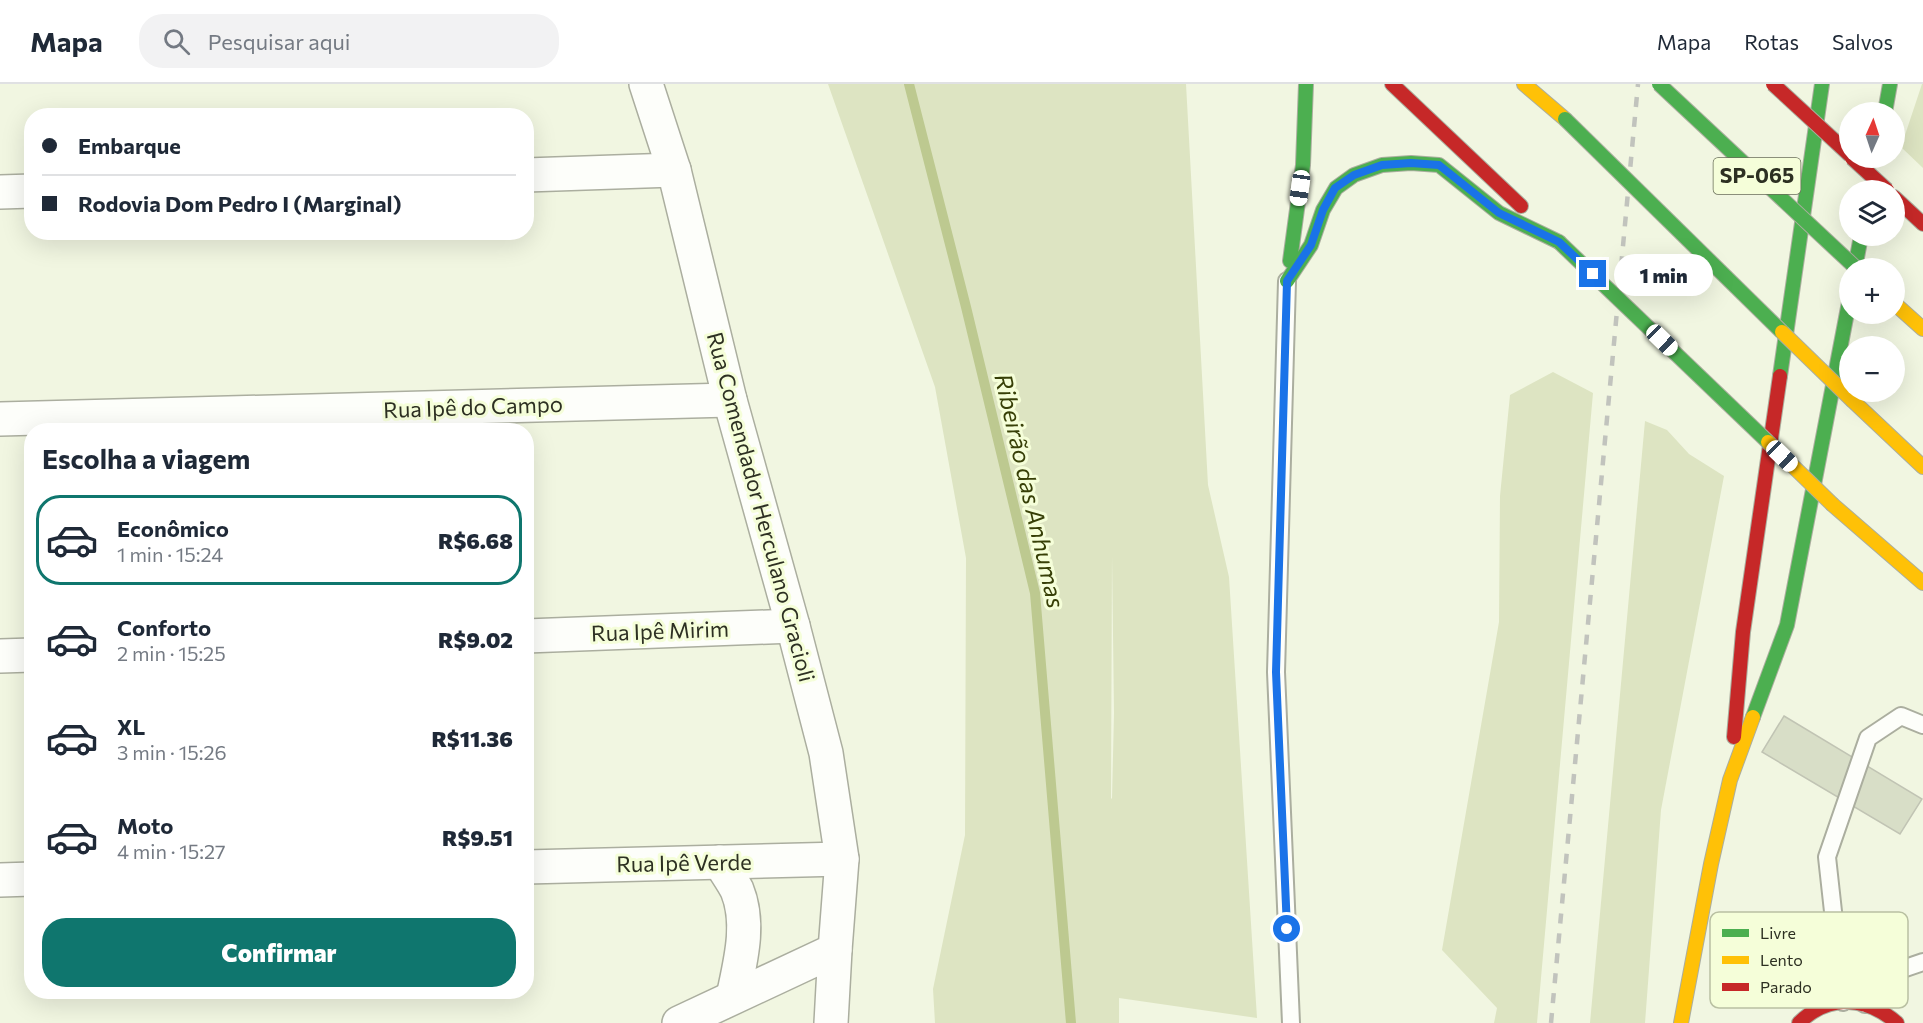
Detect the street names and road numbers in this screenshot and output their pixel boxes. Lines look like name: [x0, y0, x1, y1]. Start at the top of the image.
road number: SP-065: [1714, 158, 1800, 194]
street label: Rua Comendador Herculano Gracioli: [702, 329, 821, 685]
street label: Rua Ipê do Campo: [383, 390, 563, 423]
street label: Rua Ipê Mirim: [591, 615, 729, 646]
street label: Rua Ipê Verde: [616, 848, 752, 877]

